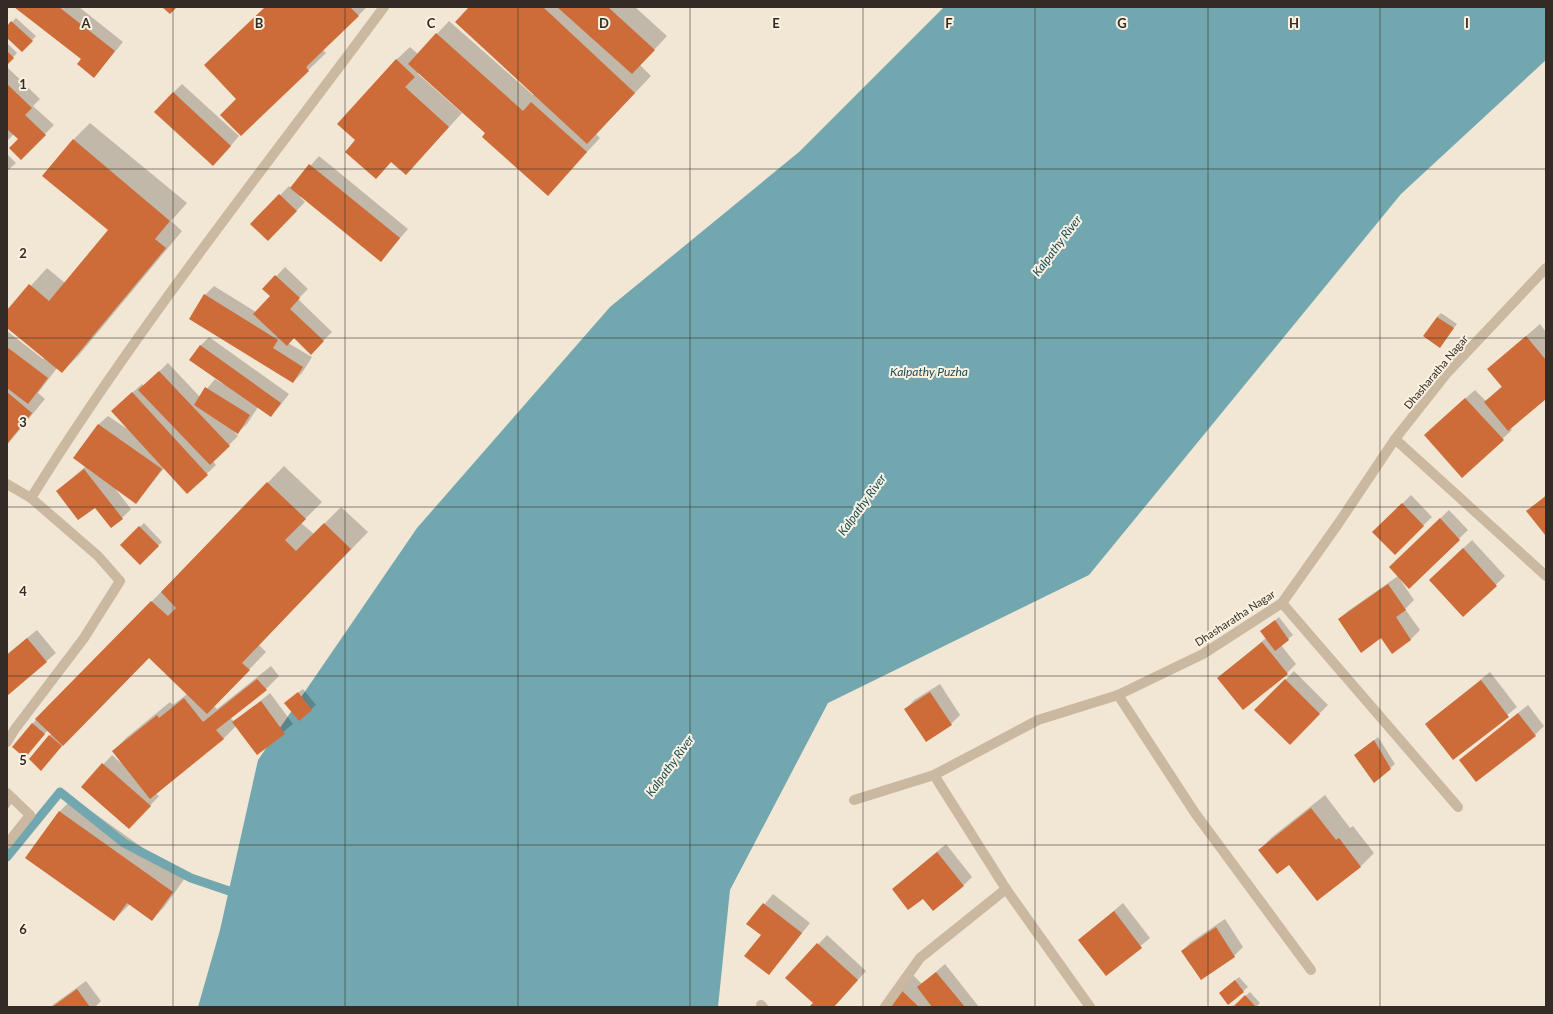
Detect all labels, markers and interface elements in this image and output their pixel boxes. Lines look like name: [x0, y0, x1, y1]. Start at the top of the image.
text: A: [80, 15, 91, 31]
text: B: [255, 15, 264, 31]
text: C: [427, 15, 436, 31]
text: D: [599, 15, 609, 31]
text: E: [772, 15, 780, 31]
text: F: [945, 15, 953, 31]
text: G: [1117, 15, 1127, 31]
text: H: [1289, 15, 1299, 31]
text: I: [1465, 15, 1469, 31]
text: 1: [19, 76, 27, 92]
water label: Kalpathy River: [1029, 212, 1085, 279]
text: 2: [19, 245, 27, 261]
street label: Dhasharatha Nagar: [1401, 332, 1470, 411]
water label: Kalpathy Puzha: [890, 364, 968, 379]
text: 3: [19, 414, 27, 430]
water label: Kalpathy River: [834, 470, 889, 538]
text: 4: [19, 583, 27, 599]
street label: Dhasharatha Nagar: [1192, 587, 1277, 648]
water label: Kalpathy River: [642, 731, 697, 799]
text: 5: [19, 752, 27, 768]
text: 6: [19, 921, 27, 937]

